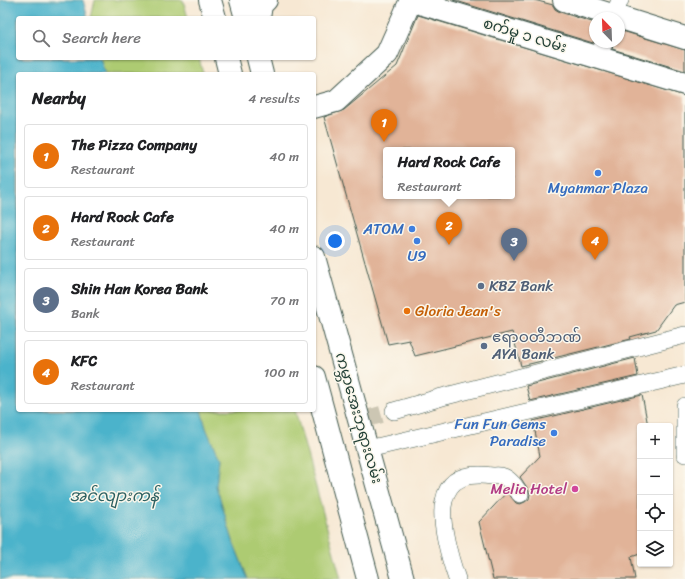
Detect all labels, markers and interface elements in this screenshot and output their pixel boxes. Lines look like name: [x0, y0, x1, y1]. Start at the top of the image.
street label: စက်မှု ၁ လမ်း: [480, 10, 570, 60]
north arrow: [589, 12, 625, 48]
search box: [16, 16, 316, 60]
text: Search here: [62, 25, 141, 51]
icon: search: [30, 27, 52, 49]
text: Nearby: [32, 83, 86, 113]
text: 4 results: [248, 87, 300, 110]
pin: 1: [371, 109, 397, 142]
text: The Pizza Company: [71, 132, 197, 158]
text: 1: [43, 145, 49, 168]
text: 40 m: [269, 145, 299, 168]
popup: [383, 147, 515, 199]
text: Hard Rock Cafe: [398, 149, 500, 175]
text: Restaurant: [71, 158, 135, 181]
marker: Myanmar Plaza: [593, 168, 603, 178]
text: Restaurant: [398, 175, 462, 198]
place label: Myanmar Plaza: [548, 175, 649, 201]
text: Hard Rock Cafe: [71, 204, 174, 230]
pin: 2: [436, 212, 462, 245]
place label: ATOM: [362, 216, 404, 242]
text: 2: [42, 217, 50, 240]
text: 40 m: [269, 217, 299, 240]
marker: ATOM: [407, 224, 417, 234]
pin: 4: [582, 227, 608, 260]
pin: 3: [501, 228, 527, 261]
text: Restaurant: [71, 230, 135, 253]
your location: [325, 231, 345, 251]
marker: U9: [412, 236, 422, 246]
place label: U9: [407, 243, 427, 269]
place label: KBZ Bank: [489, 273, 553, 299]
text: Shin Han Korea Bank: [71, 276, 209, 302]
marker: KBZ Bank: [476, 281, 486, 291]
text: 3: [42, 289, 50, 312]
text: 70 m: [270, 289, 299, 312]
place label: Gloria Jean's: [415, 298, 501, 324]
text: Bank: [71, 302, 100, 325]
marker: Gloria Jean's: [402, 306, 412, 316]
place label: ဧရာဝတီဘဏ် AYA Bank: [491, 324, 581, 367]
marker: ဧရာဝတီဘဏ် AYA Bank: [479, 341, 489, 351]
text: KFC: [71, 348, 97, 374]
street label: ကမ္ဘာအေးဘုရားလမ်း: [328, 349, 390, 487]
text: 4: [42, 361, 50, 384]
text: 100 m: [264, 361, 299, 384]
text: Restaurant: [71, 374, 135, 397]
place label: Fun Fun Gems Paradise: [455, 411, 546, 454]
map controls: [637, 423, 673, 567]
button: +: [637, 423, 673, 459]
marker: Fun Fun Gems Paradise: [549, 428, 559, 438]
button: −: [637, 459, 673, 495]
place label: Melia Hotel: [490, 476, 568, 502]
water label: အင်လျားကန်: [69, 481, 161, 510]
marker: Melia Hotel: [570, 484, 580, 494]
button: locate: [637, 495, 673, 531]
button: layers: [637, 531, 673, 567]

